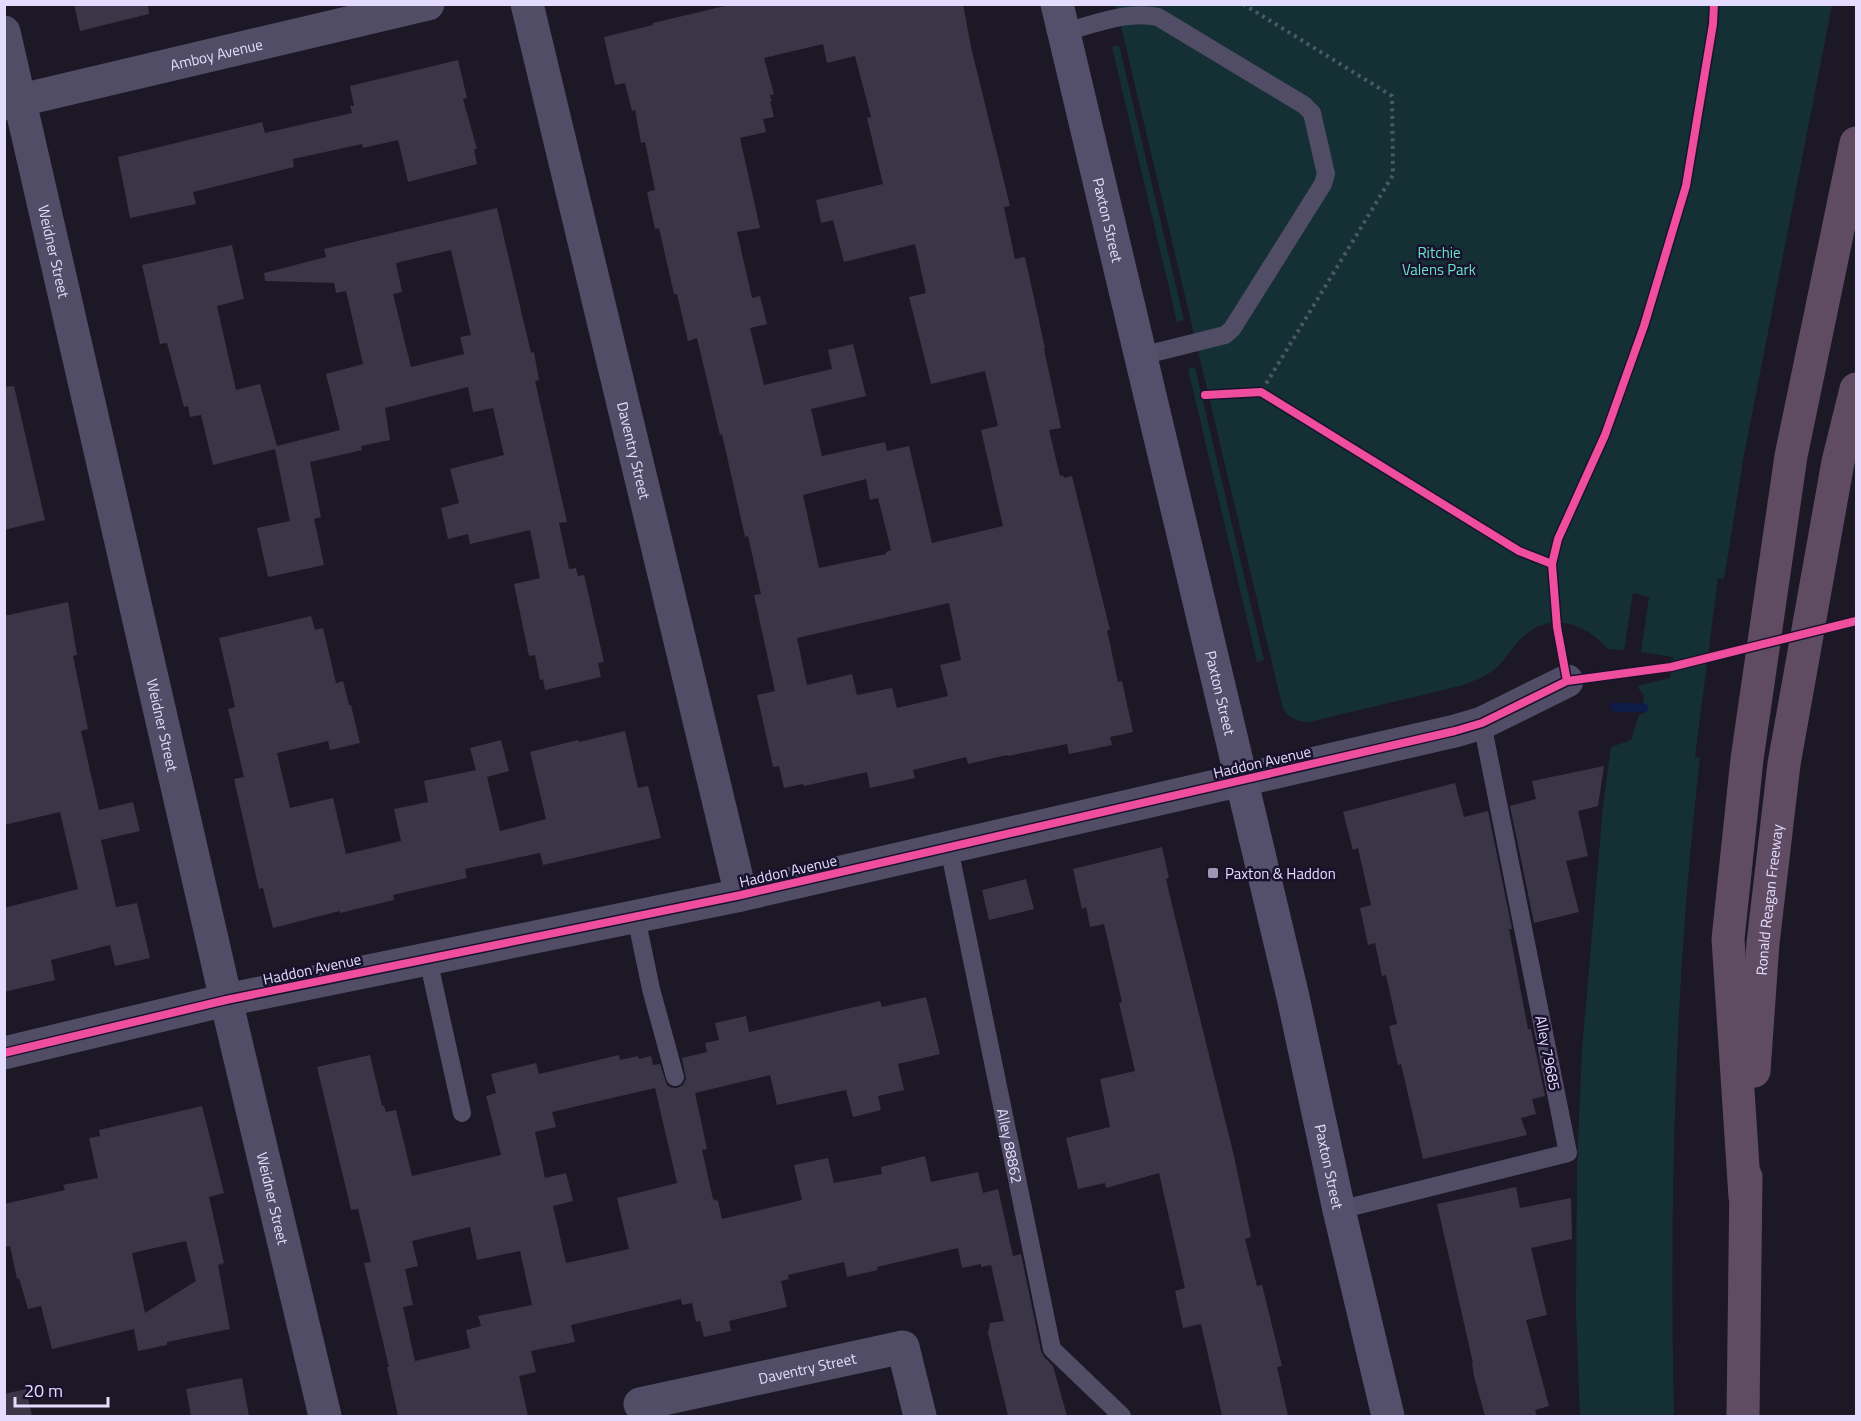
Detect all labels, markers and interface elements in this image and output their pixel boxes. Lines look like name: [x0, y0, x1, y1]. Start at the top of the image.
street label: Amboy Avenue: [167, 32, 265, 76]
street label: Paxton Street: [1087, 175, 1130, 265]
street label: Weidner Street: [33, 203, 76, 301]
park label: Ritchie Valens Park: [1402, 241, 1476, 281]
street label: Daventry Street: [611, 399, 657, 502]
street label: Paxton Street: [1200, 648, 1242, 738]
street label: Weidner Street: [141, 676, 185, 774]
street label: Haddon Avenue: [1211, 740, 1313, 784]
street label: Ronald Reagan Freeway: [1749, 823, 1788, 976]
street label: Haddon Avenue: [737, 849, 839, 893]
place label: Paxton & Haddon: [1225, 862, 1336, 885]
marker: Paxton & Haddon: [1206, 866, 1220, 880]
street label: Haddon Avenue: [261, 947, 363, 991]
street label: Alley 79685: [1529, 1014, 1567, 1092]
street label: Alley 88862: [991, 1106, 1029, 1185]
street label: Paxton Street: [1309, 1122, 1350, 1212]
street label: Weidner Street: [251, 1150, 296, 1248]
street label: Daventry Street: [756, 1346, 859, 1390]
scale bar: [15, 1370, 108, 1408]
text: 20 m: [24, 1377, 63, 1404]

